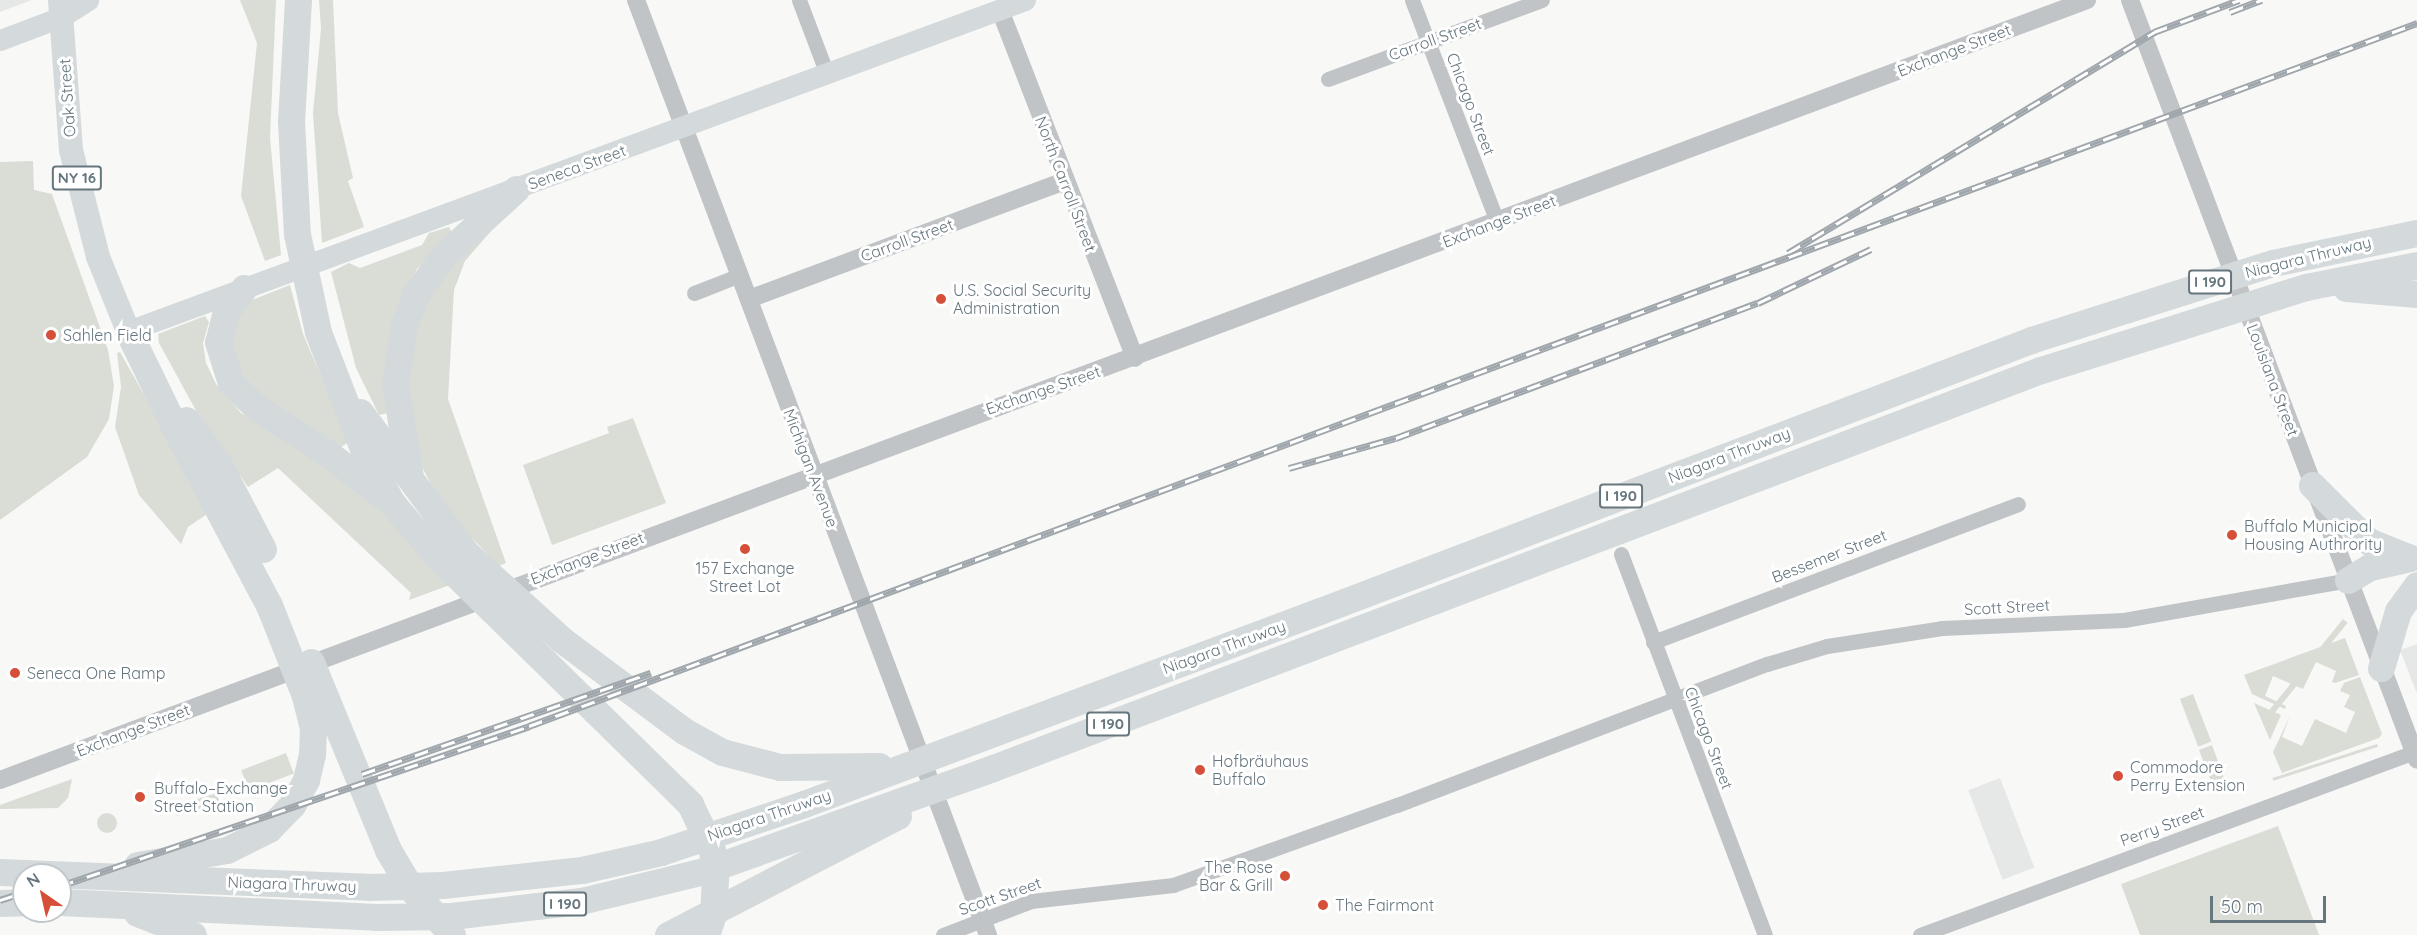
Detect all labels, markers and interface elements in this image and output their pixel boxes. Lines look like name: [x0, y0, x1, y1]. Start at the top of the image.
street label: Carroll Street: [1386, 13, 1484, 65]
street label: Exchange Street: [1895, 20, 2013, 80]
street label: Chicago Street: [1443, 50, 1499, 158]
street label: Oak Street: [55, 58, 79, 138]
street label: North Carroll Street: [1031, 114, 1101, 254]
street label: Seneca Street: [526, 140, 628, 194]
road number: NY 16: [52, 166, 103, 190]
street label: Exchange Street: [1440, 191, 1558, 251]
street label: Carroll Street: [858, 214, 956, 266]
street label: Niagara Thruway: [2243, 232, 2373, 282]
road number: I 190: [2188, 270, 2232, 294]
place label: U.S. Social Security Administration: [953, 280, 1091, 318]
marker: U.S. Social Security Administration: [934, 292, 948, 306]
street label: Louisiana Street: [2243, 321, 2303, 439]
place label: Sahlen Field: [63, 325, 152, 345]
marker: Sahlen Field: [44, 328, 58, 342]
street label: Exchange Street: [983, 361, 1103, 419]
street label: Michigan Avenue: [780, 406, 842, 530]
street label: Niagara Thruway: [1665, 423, 1793, 487]
road number: I 190: [1598, 484, 1644, 508]
place label: Buffalo Municipal Housing Authrority: [2244, 516, 2382, 554]
street label: Bessemer Street: [1769, 525, 1889, 587]
street label: Exchange Street: [528, 528, 646, 588]
marker: Buffalo Municipal Housing Authrority: [2225, 528, 2239, 542]
marker: 157 Exchange Street Lot: [738, 542, 752, 556]
place label: 157 Exchange Street Lot: [696, 558, 794, 596]
street label: Scott Street: [1964, 595, 2050, 619]
street label: Niagara Thruway: [1160, 616, 1288, 678]
place label: Seneca One Ramp: [27, 663, 165, 683]
marker: Seneca One Ramp: [8, 666, 22, 680]
street label: Chicago Street: [1681, 684, 1737, 792]
street label: Exchange Street: [74, 700, 192, 760]
road number: I 190: [1086, 712, 1130, 736]
place label: Hofbräuhaus Buffalo: [1212, 751, 1308, 789]
place label: Commodore Perry Extension: [2130, 757, 2245, 795]
marker: Hofbräuhaus Buffalo: [1193, 763, 1207, 777]
marker: Commodore Perry Extension: [2111, 769, 2125, 783]
place label: Buffalo–Exchange Street Station: [154, 778, 288, 816]
street label: Niagara Thruway: [705, 785, 833, 845]
marker: Buffalo–Exchange Street Station: [131, 788, 149, 806]
street label: Perry Street: [2117, 802, 2207, 850]
place label: The Rose Bar & Grill: [1199, 857, 1273, 895]
north arrow: [12, 863, 72, 923]
text: N: [23, 868, 44, 891]
marker: The Rose Bar & Grill: [1278, 869, 1292, 883]
street label: Niagara Thruway: [227, 872, 357, 896]
street label: Scott Street: [956, 873, 1044, 919]
scale bar: [2213, 884, 2328, 922]
road number: I 190: [542, 892, 588, 916]
place label: The Fairmont: [1335, 895, 1434, 915]
text: 50 m: [2221, 895, 2263, 918]
marker: The Fairmont: [1316, 898, 1330, 912]

